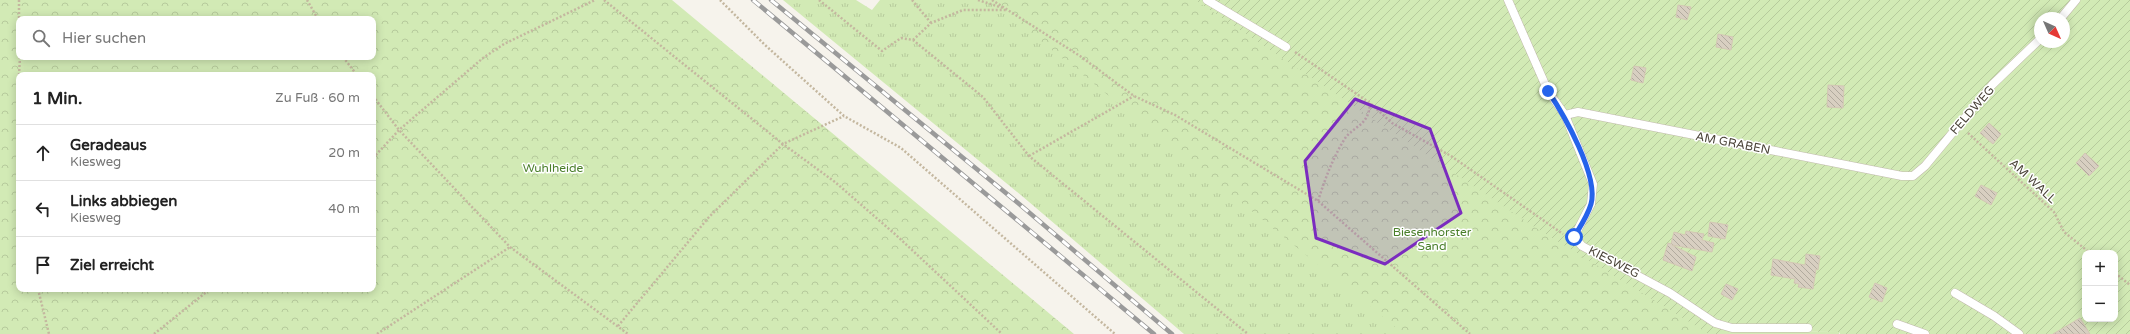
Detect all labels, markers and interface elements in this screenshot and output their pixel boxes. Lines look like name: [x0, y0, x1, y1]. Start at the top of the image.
north arrow: [2034, 12, 2070, 48]
search box: [16, 16, 376, 60]
icon: search: [30, 27, 52, 49]
text: Hier suchen: [62, 29, 146, 47]
route end: [1539, 82, 1557, 100]
street label: FELDWEG: [1947, 83, 1997, 137]
text: 1 Min.: [32, 88, 82, 109]
text: Zu Fuß · 60 m: [275, 90, 360, 106]
street label: AM GRABEN: [1694, 129, 1772, 157]
text: Geradeaus: [70, 136, 147, 154]
icon: ahead: [32, 142, 54, 164]
text: 20 m: [328, 145, 360, 161]
text: Kiesweg: [70, 154, 121, 170]
street label: AM WALL: [2007, 156, 2059, 206]
park label: Wuhlheide: [523, 161, 584, 175]
text: Links abbiegen: [70, 192, 177, 210]
icon: left: [32, 198, 54, 220]
text: 40 m: [328, 201, 360, 217]
text: Kiesweg: [70, 210, 121, 226]
park label: Biesenhorster Sand: [1393, 225, 1472, 253]
route start: [1565, 228, 1583, 246]
street label: KIESWEG: [1586, 243, 1642, 281]
map controls: [2082, 250, 2118, 322]
button: +: [2082, 250, 2118, 286]
icon: arrive: [32, 254, 54, 276]
text: Ziel erreicht: [70, 256, 154, 274]
button: −: [2082, 286, 2118, 322]

